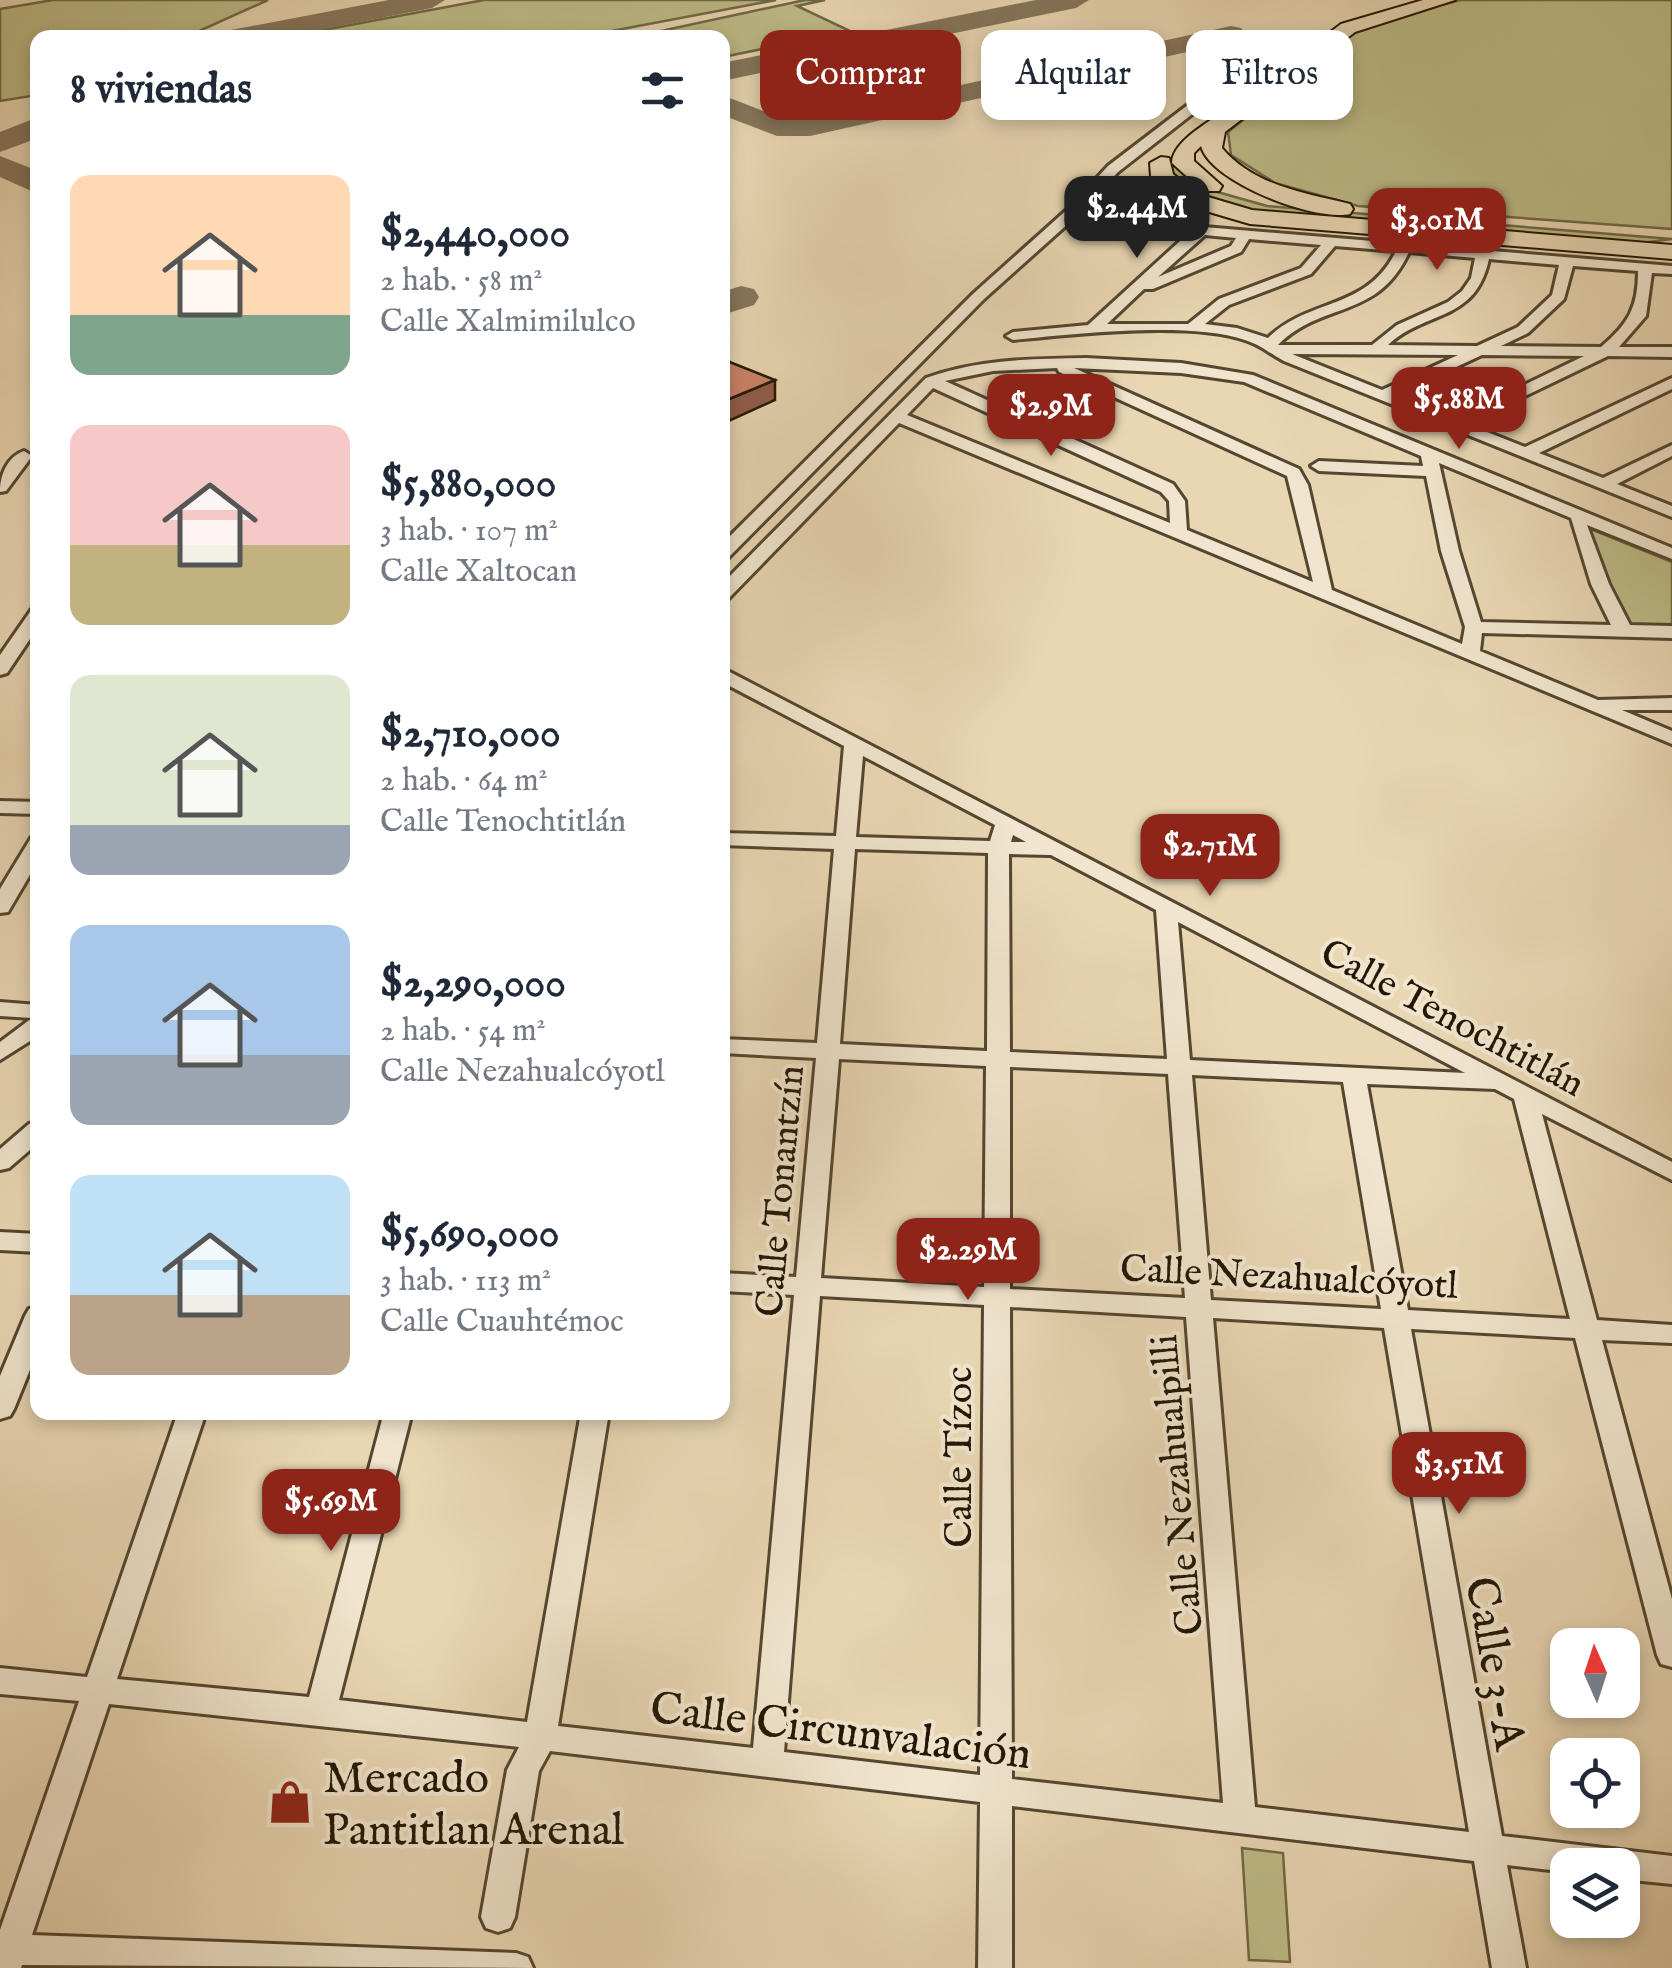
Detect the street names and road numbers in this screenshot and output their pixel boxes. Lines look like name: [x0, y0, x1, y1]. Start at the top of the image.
street label: Calle Tenochtitlán: [1311, 930, 1592, 1109]
street label: Calle Tonantzín: [747, 1063, 817, 1319]
street label: Calle Nezahualcóyotl: [1119, 1246, 1459, 1312]
street label: Calle Nezahualpilli: [1142, 1333, 1216, 1637]
street label: Calle Tízoc: [937, 1366, 985, 1548]
street label: Calle 3-A: [1450, 1573, 1537, 1756]
street label: Calle Circunvalación: [647, 1681, 1034, 1784]

